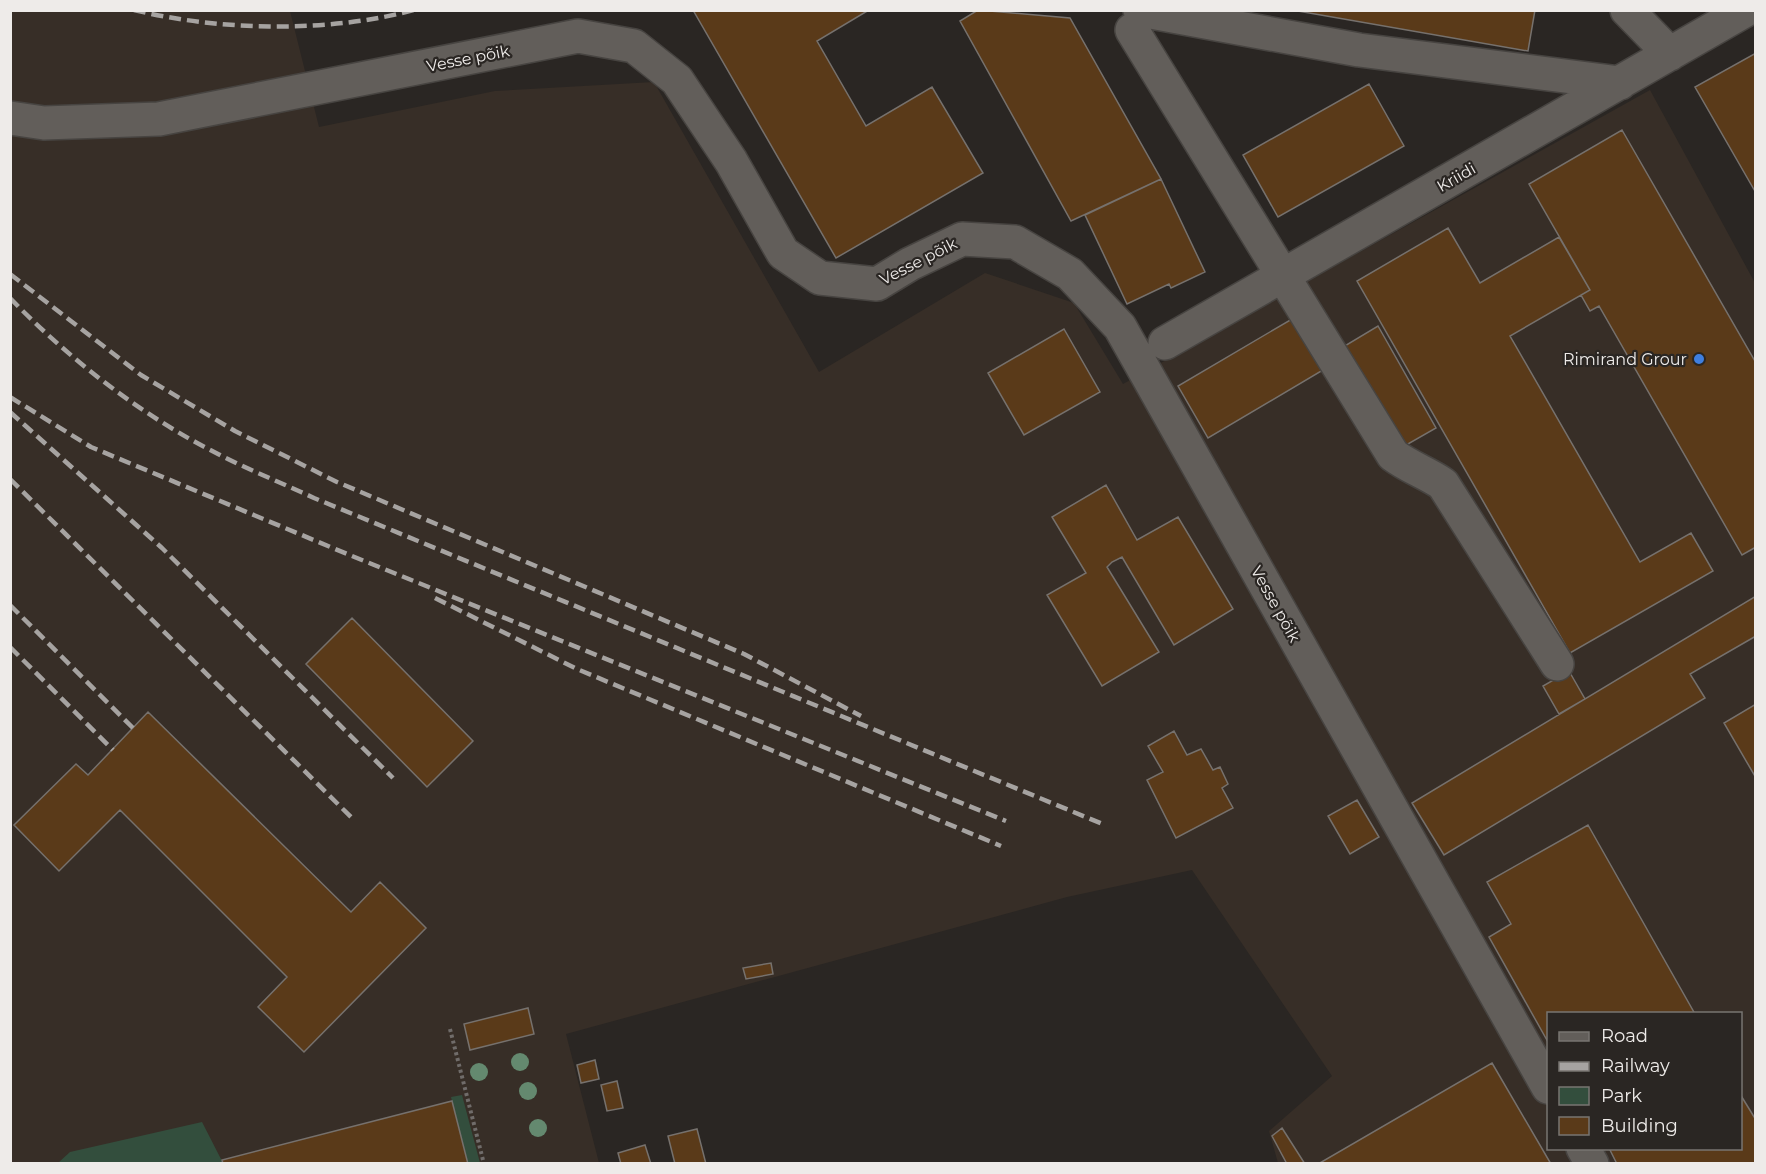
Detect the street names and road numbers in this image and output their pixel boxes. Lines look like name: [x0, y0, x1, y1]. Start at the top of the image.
street label: Vesse põik: [425, 41, 512, 76]
street label: Kriidi: [1434, 159, 1479, 196]
street label: Vesse põik: [876, 234, 960, 289]
street label: Vesse põik: [1247, 563, 1304, 646]

